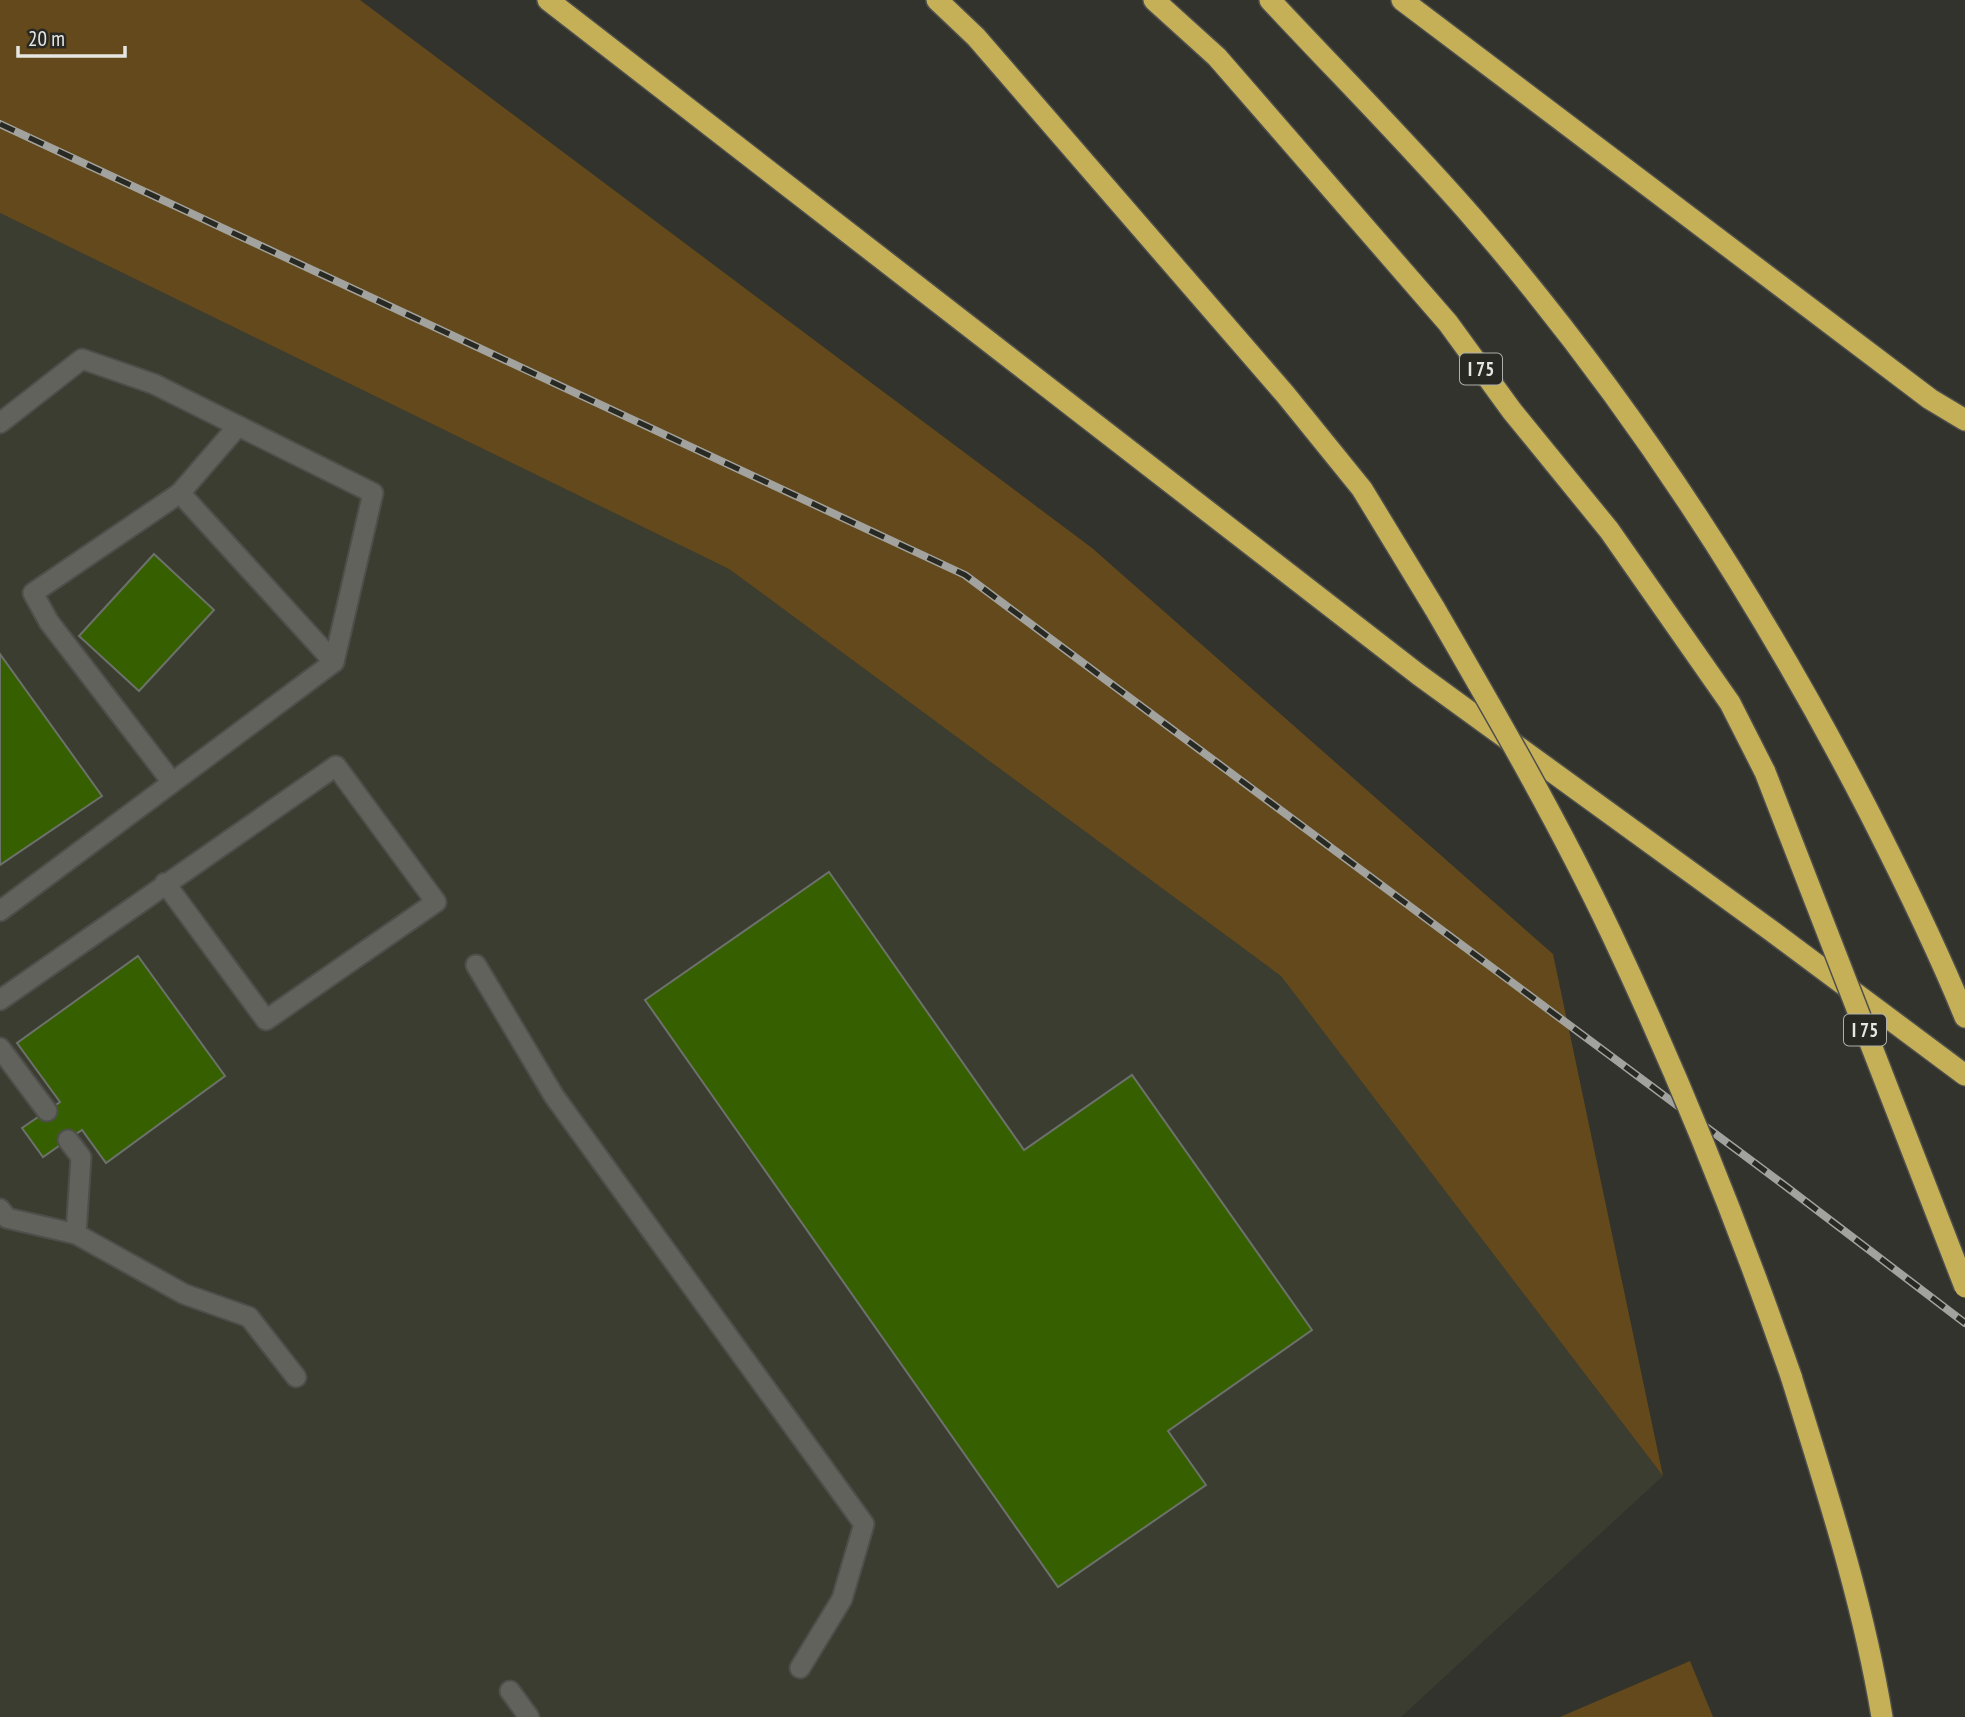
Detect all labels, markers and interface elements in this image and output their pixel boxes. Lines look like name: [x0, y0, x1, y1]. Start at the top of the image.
scale bar: [18, 14, 124, 58]
text: 20 m: [28, 25, 65, 52]
road number: I 75: [1460, 354, 1502, 384]
road number: I 75: [1844, 1014, 1886, 1046]

